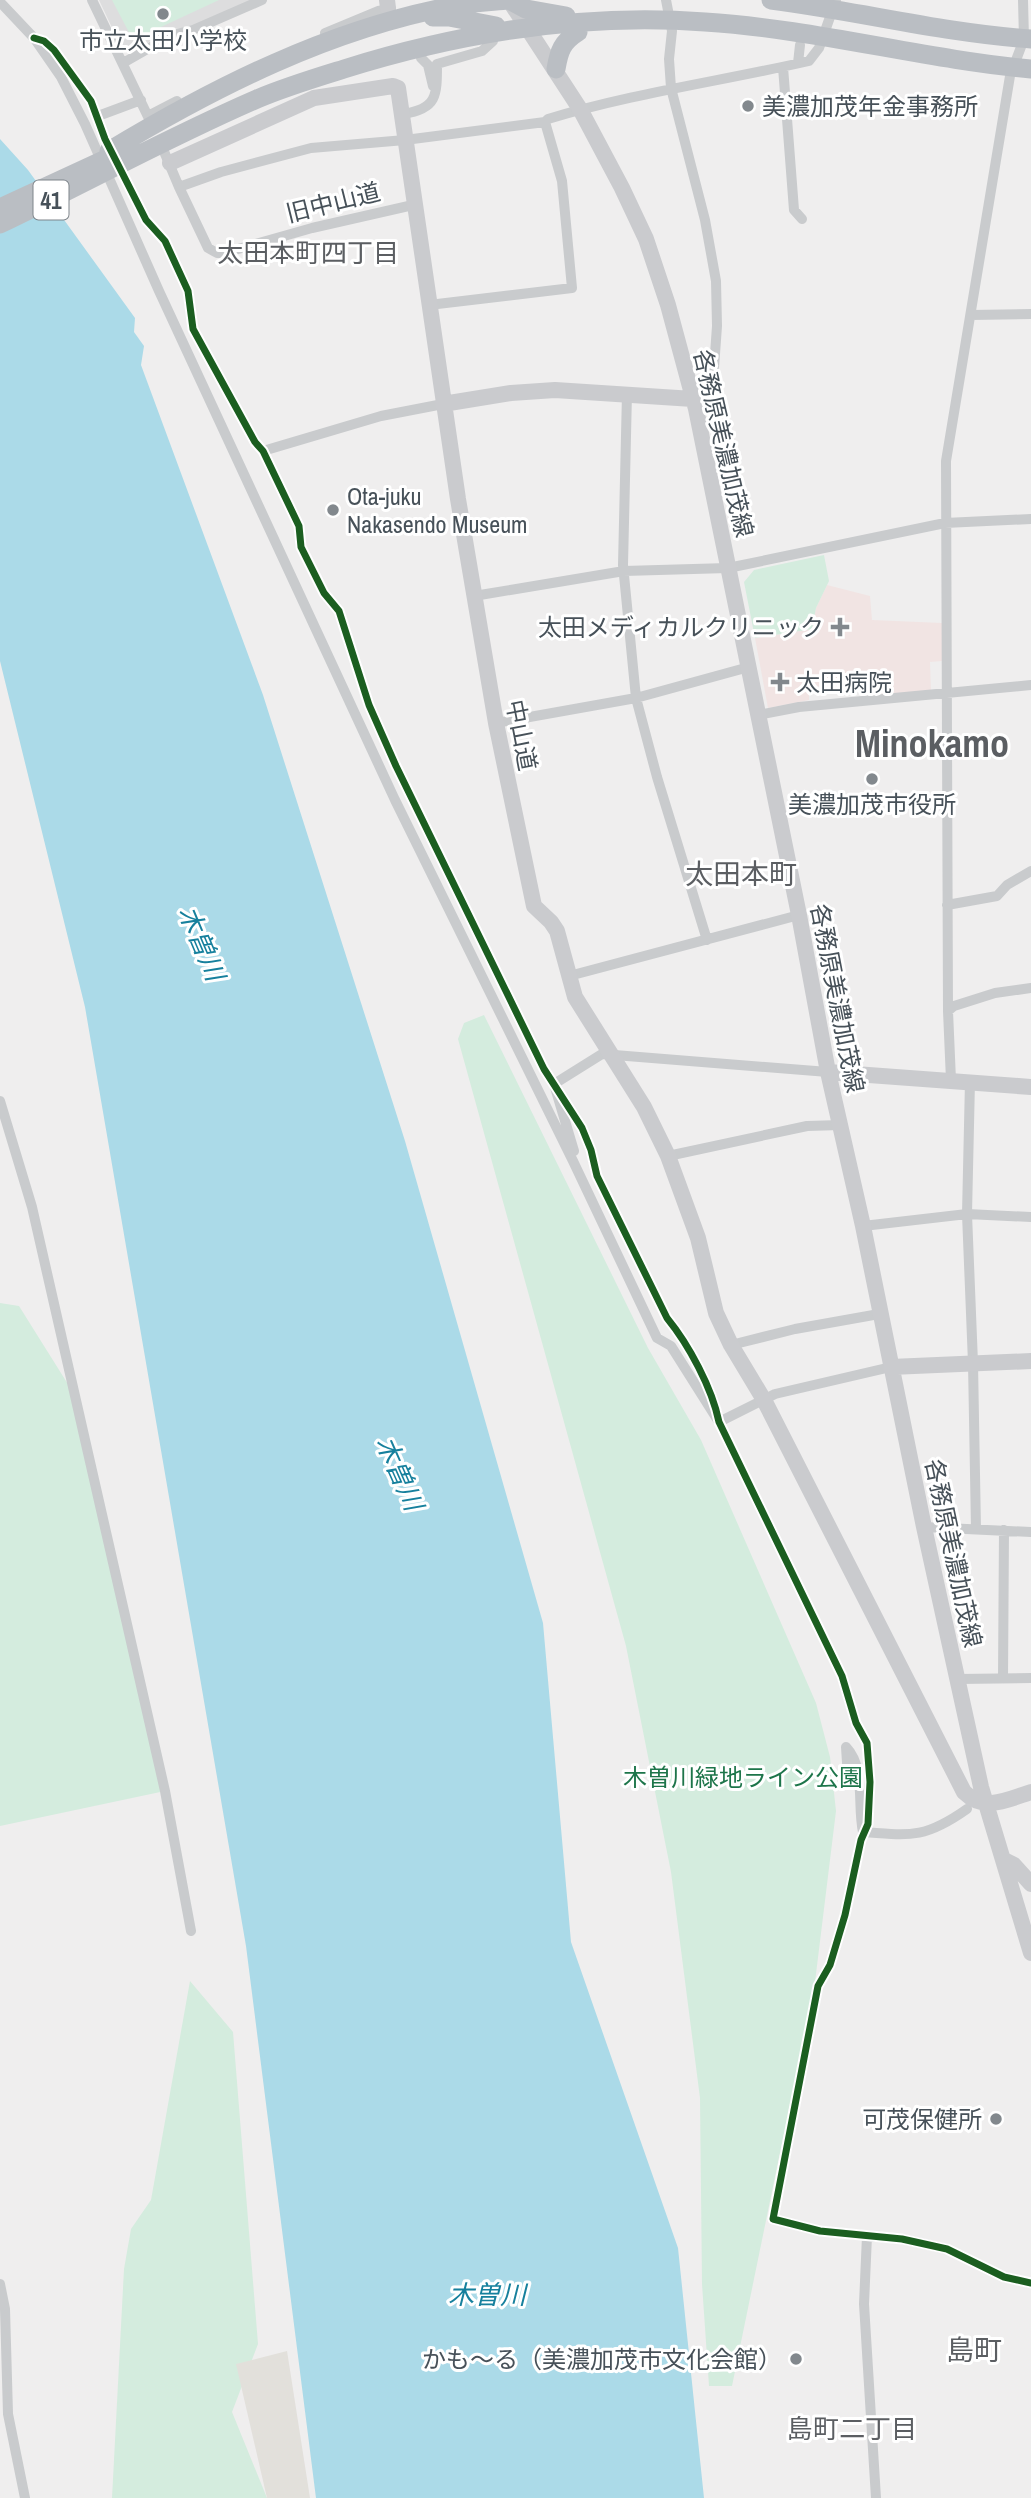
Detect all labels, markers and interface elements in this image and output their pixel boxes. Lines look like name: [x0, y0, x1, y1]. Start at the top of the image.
marker: 市立太田小学校: [155, 6, 171, 22]
place label: 市立太田小学校: [79, 24, 247, 56]
place label: 美濃加茂年金事務所: [762, 90, 978, 122]
marker: 美濃加茂年金事務所: [740, 98, 756, 114]
street label: 旧中山道: [283, 175, 383, 229]
road number: 41: [34, 181, 68, 220]
district label: 太田本町四丁目: [217, 235, 399, 270]
street label: 各務原美濃加茂線: [687, 346, 761, 540]
place label: Ota-juku Nakasendo Museum: [347, 480, 527, 540]
marker: Ota-juku Nakasendo Museum: [325, 502, 341, 518]
place label: 太田メディカルクリニック: [538, 611, 824, 643]
marker: 太田メディカルクリニック: [830, 617, 850, 637]
place label: 太田病院: [796, 666, 892, 698]
marker: 太田病院: [770, 672, 790, 692]
street label: 中山道: [499, 697, 545, 773]
district label: Minokamo: [855, 718, 1009, 769]
marker: 美濃加茂市役所: [864, 771, 880, 787]
place label: 美濃加茂市役所: [788, 788, 956, 820]
district label: 太田本町: [685, 855, 797, 893]
water label: 木曽川: [171, 900, 235, 988]
street label: 各務原美濃加茂線: [804, 901, 872, 1095]
water label: 木曽川: [368, 1430, 433, 1518]
street label: 各務原美濃加茂線: [918, 1456, 990, 1650]
park label: 木曽川緑地ライン公園: [623, 1761, 863, 1793]
place label: 可茂保健所: [862, 2103, 982, 2135]
marker: 可茂保健所: [988, 2111, 1004, 2127]
water label: 木曽川: [448, 2277, 529, 2312]
district label: 島町: [946, 2331, 1002, 2369]
place label: かも～る（美濃加茂市文化会館）: [422, 2343, 782, 2375]
marker: かも～る（美濃加茂市文化会館）: [788, 2351, 804, 2367]
district label: 島町二丁目: [787, 2411, 917, 2446]

